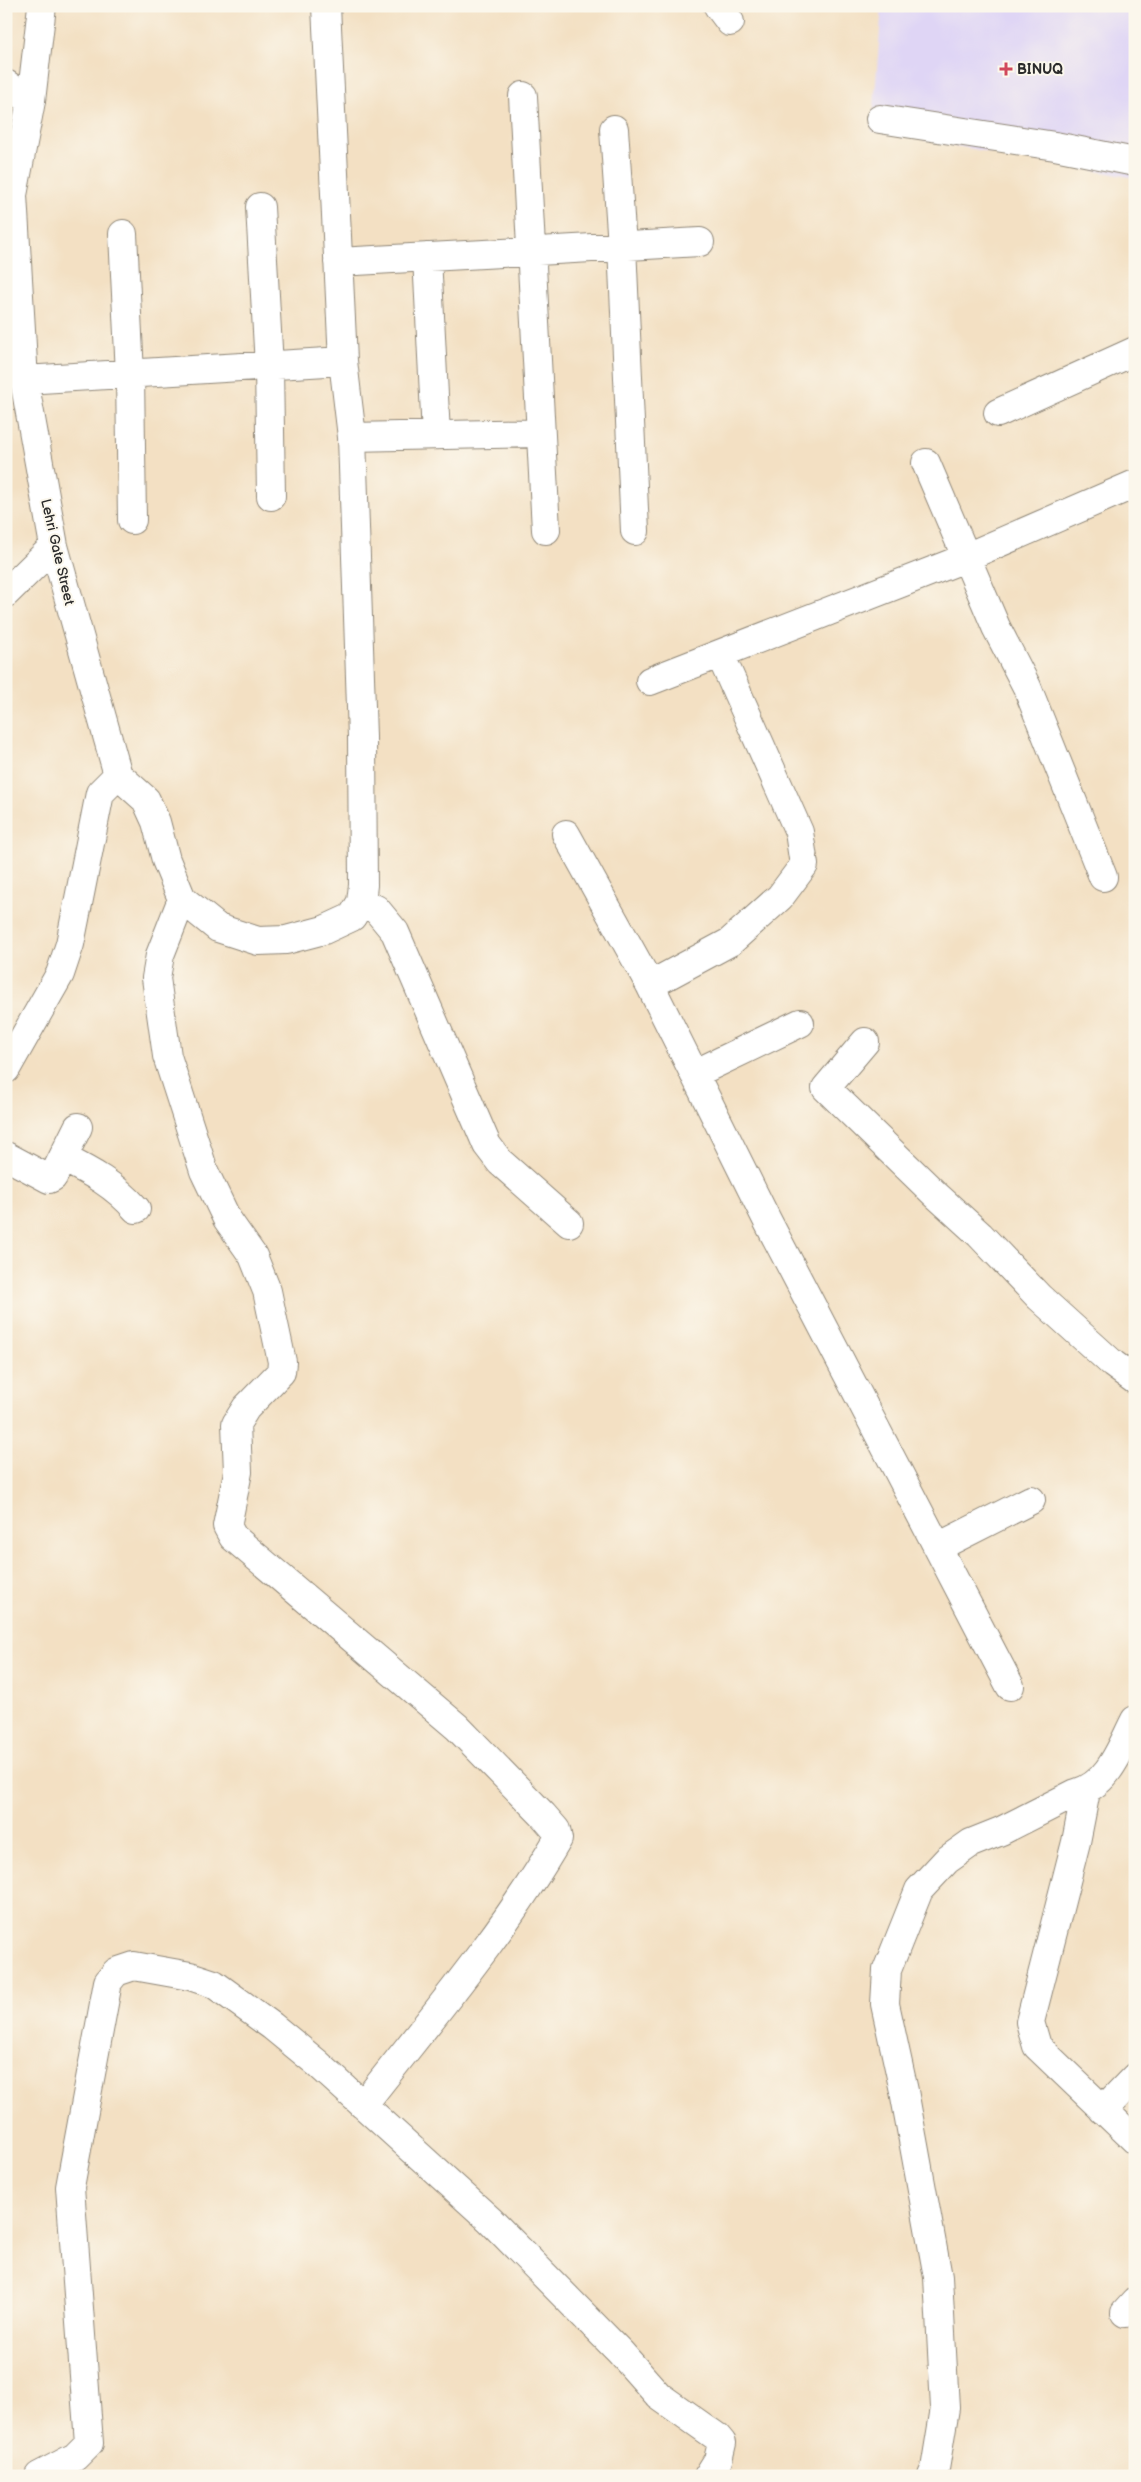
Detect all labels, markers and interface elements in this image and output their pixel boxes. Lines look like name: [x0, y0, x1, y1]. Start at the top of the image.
place label: BINUQ: [1017, 61, 1063, 78]
marker: BINUQ: [999, 62, 1013, 76]
street label: Lehri Gate Street: [37, 497, 78, 607]

